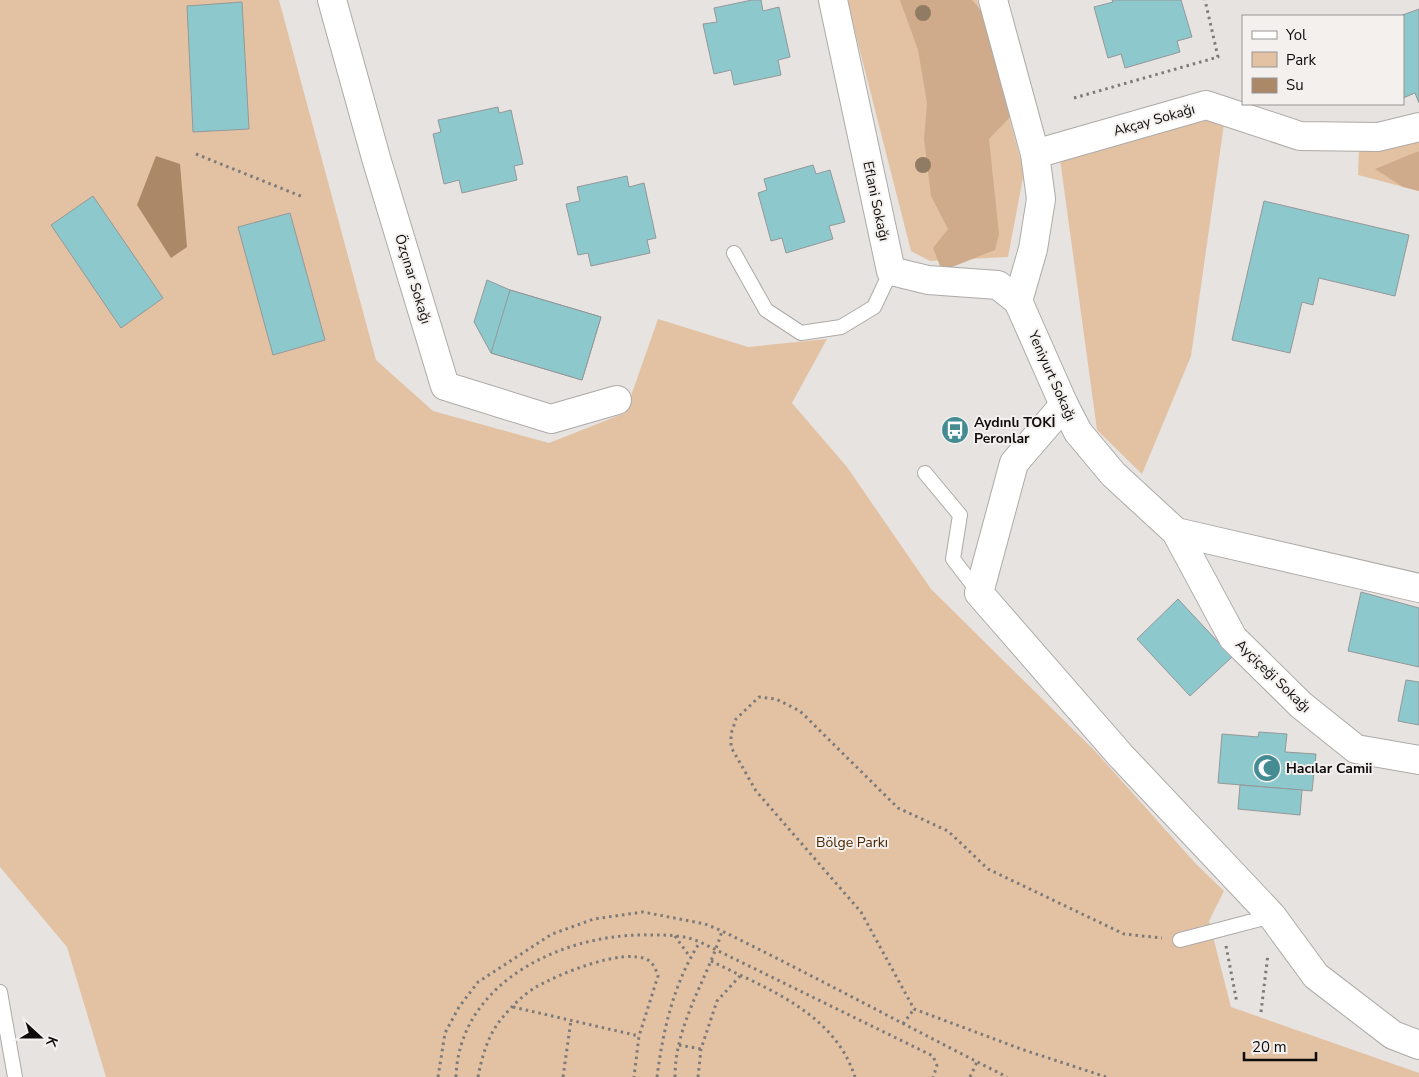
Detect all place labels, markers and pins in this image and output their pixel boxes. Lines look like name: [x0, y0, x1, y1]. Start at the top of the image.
place label: Aydınlı TOKİ Peronlar: [974, 413, 1056, 448]
bus stop icon: Aydınlı TOKİ Peronlar: [940, 415, 970, 445]
mosque icon: Hacılar Camii: [1252, 753, 1282, 783]
place label: Hacılar Camii: [1286, 759, 1372, 778]

